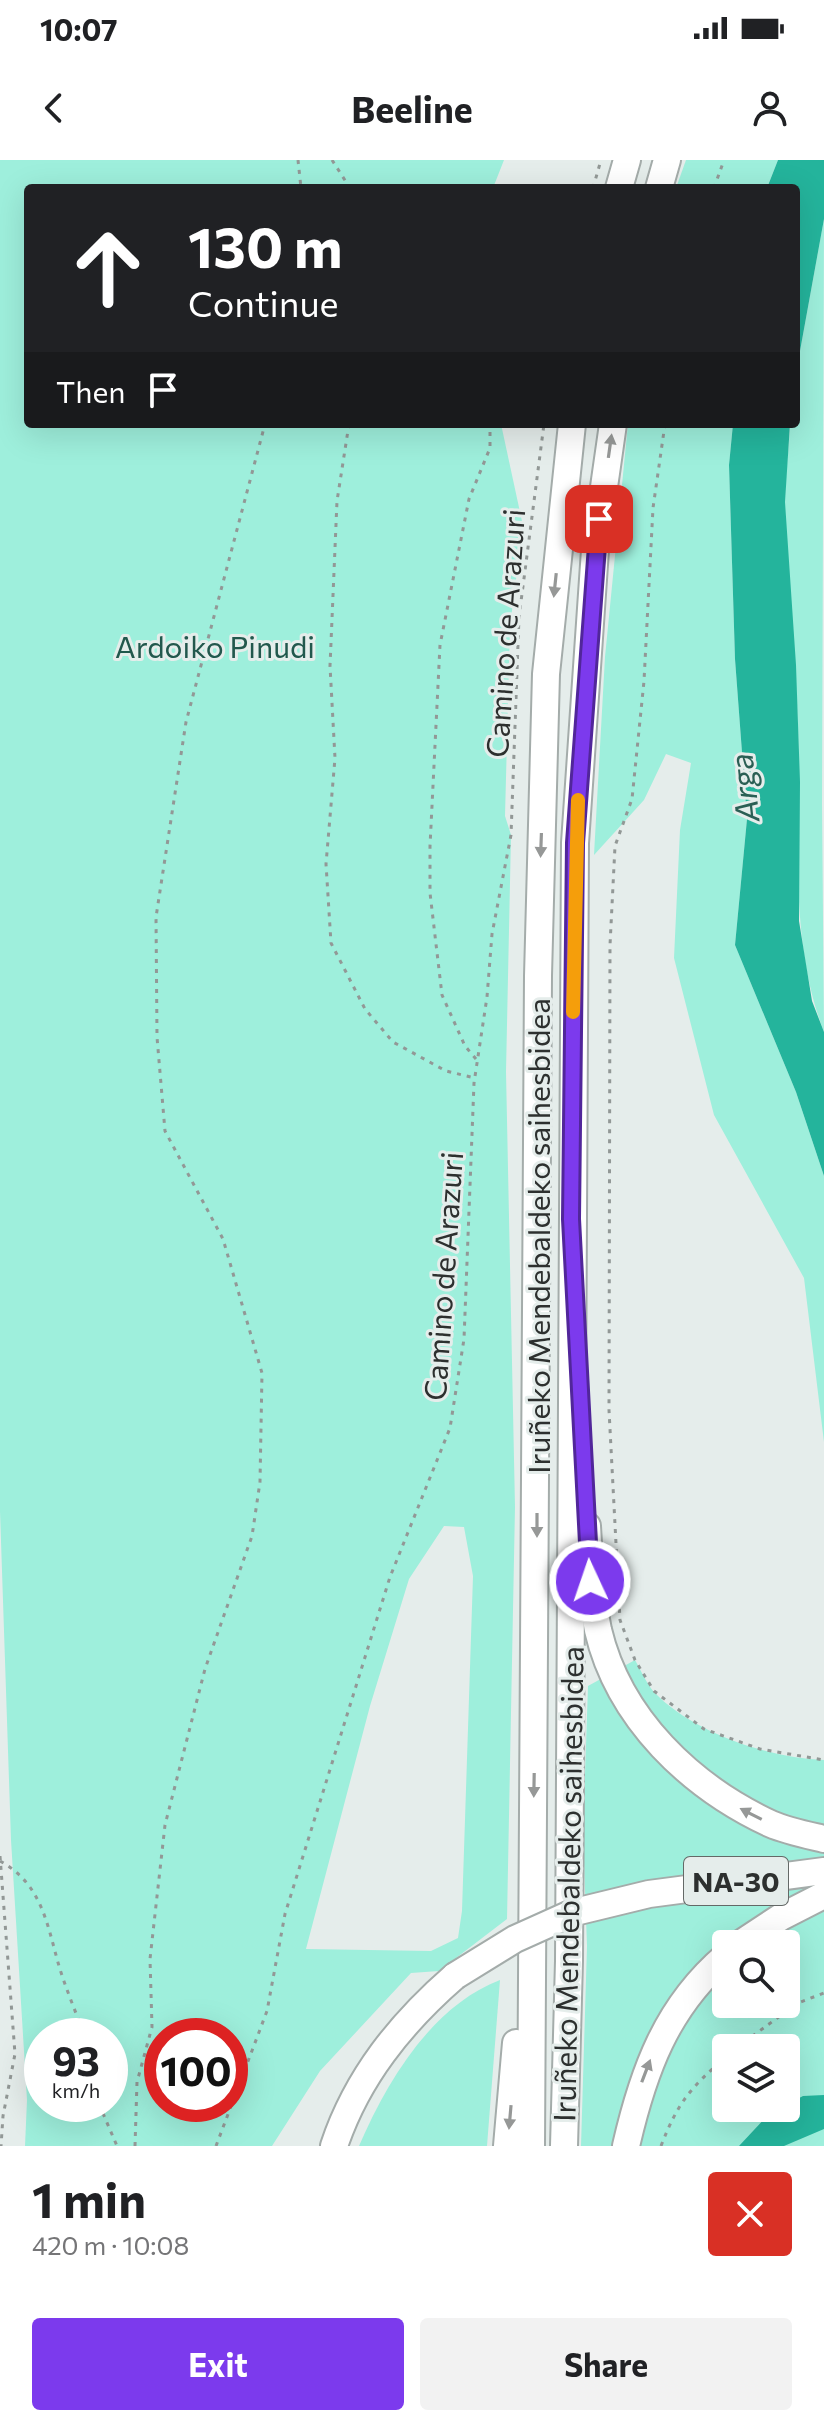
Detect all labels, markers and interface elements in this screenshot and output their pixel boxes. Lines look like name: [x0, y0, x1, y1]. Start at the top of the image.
text: 10:07: [40, 10, 118, 47]
icon: back: [32, 86, 76, 130]
text: Beeline: [351, 86, 473, 130]
icon: person: [748, 86, 792, 130]
text: 130 m: [188, 211, 343, 280]
icon: ahead: [56, 216, 160, 320]
text: Continue: [188, 280, 339, 324]
icon: arrive: [141, 368, 185, 412]
text: Then: [56, 372, 125, 409]
one-way arrow: [604, 433, 617, 458]
pin: [565, 485, 633, 553]
icon: arrive: [577, 497, 621, 541]
street label: Camino de Arazuri: [477, 507, 531, 759]
one-way arrow: [548, 573, 561, 598]
park label: Ardoiko Pinudi: [115, 627, 315, 664]
water label: Arga: [720, 752, 767, 825]
one-way arrow: [535, 833, 548, 858]
street label: Iruñeko Mendebaldeko saihesbidea: [519, 998, 556, 1474]
street label: Camino de Arazuri: [415, 1150, 469, 1402]
one-way arrow: [530, 1513, 543, 1538]
position arrow: [548, 1539, 632, 1623]
street label: Iruñeko Mendebaldeko saihesbidea: [544, 1646, 590, 2122]
one-way arrow: [528, 1773, 540, 1798]
one-way arrow: [739, 1807, 762, 1820]
road number: NA-30: [684, 1857, 788, 1905]
map controls: [712, 1930, 800, 2122]
button: search: [712, 1930, 800, 2018]
speed limit sign: 100: [144, 2018, 248, 2122]
button: layers: [712, 2034, 800, 2122]
text: 93: [52, 2035, 100, 2084]
one-way arrow: [640, 2059, 653, 2083]
text: km/h: [52, 2078, 100, 2102]
one-way arrow: [503, 2105, 516, 2130]
text: 1 min: [32, 2169, 146, 2228]
button: close: [708, 2172, 792, 2256]
text: 420 m · 10:08: [32, 2229, 189, 2260]
button: Exit: [32, 2318, 404, 2410]
button: Share: [420, 2318, 792, 2410]

